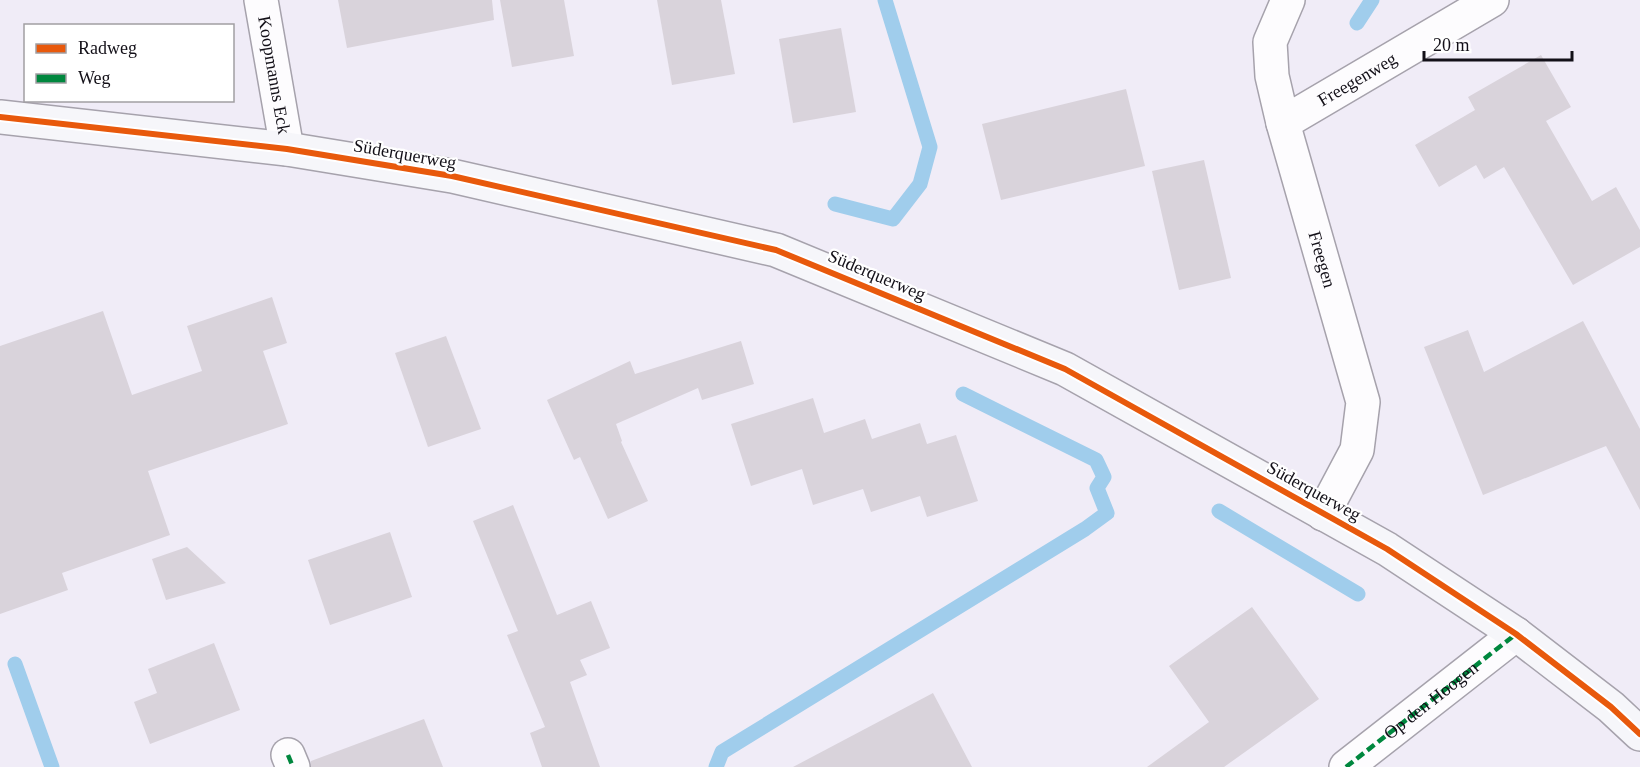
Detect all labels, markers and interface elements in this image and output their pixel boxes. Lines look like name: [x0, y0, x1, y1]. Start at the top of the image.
street label: Koopmanns Eck: [254, 14, 294, 135]
legend: [24, 24, 234, 102]
scale bar: [1424, 24, 1572, 62]
text: 20 m: [1433, 35, 1470, 55]
text: Radweg: [78, 38, 137, 58]
street label: Freegenweg: [1314, 48, 1400, 110]
text: Weg: [78, 68, 111, 88]
street label: Süderquerweg: [352, 135, 458, 173]
street label: Freegen: [1305, 229, 1340, 290]
street label: Süderquerweg: [825, 245, 929, 305]
street label: Süderquerweg: [1264, 457, 1364, 525]
street label: Op den Hoogen: [1380, 657, 1482, 743]

